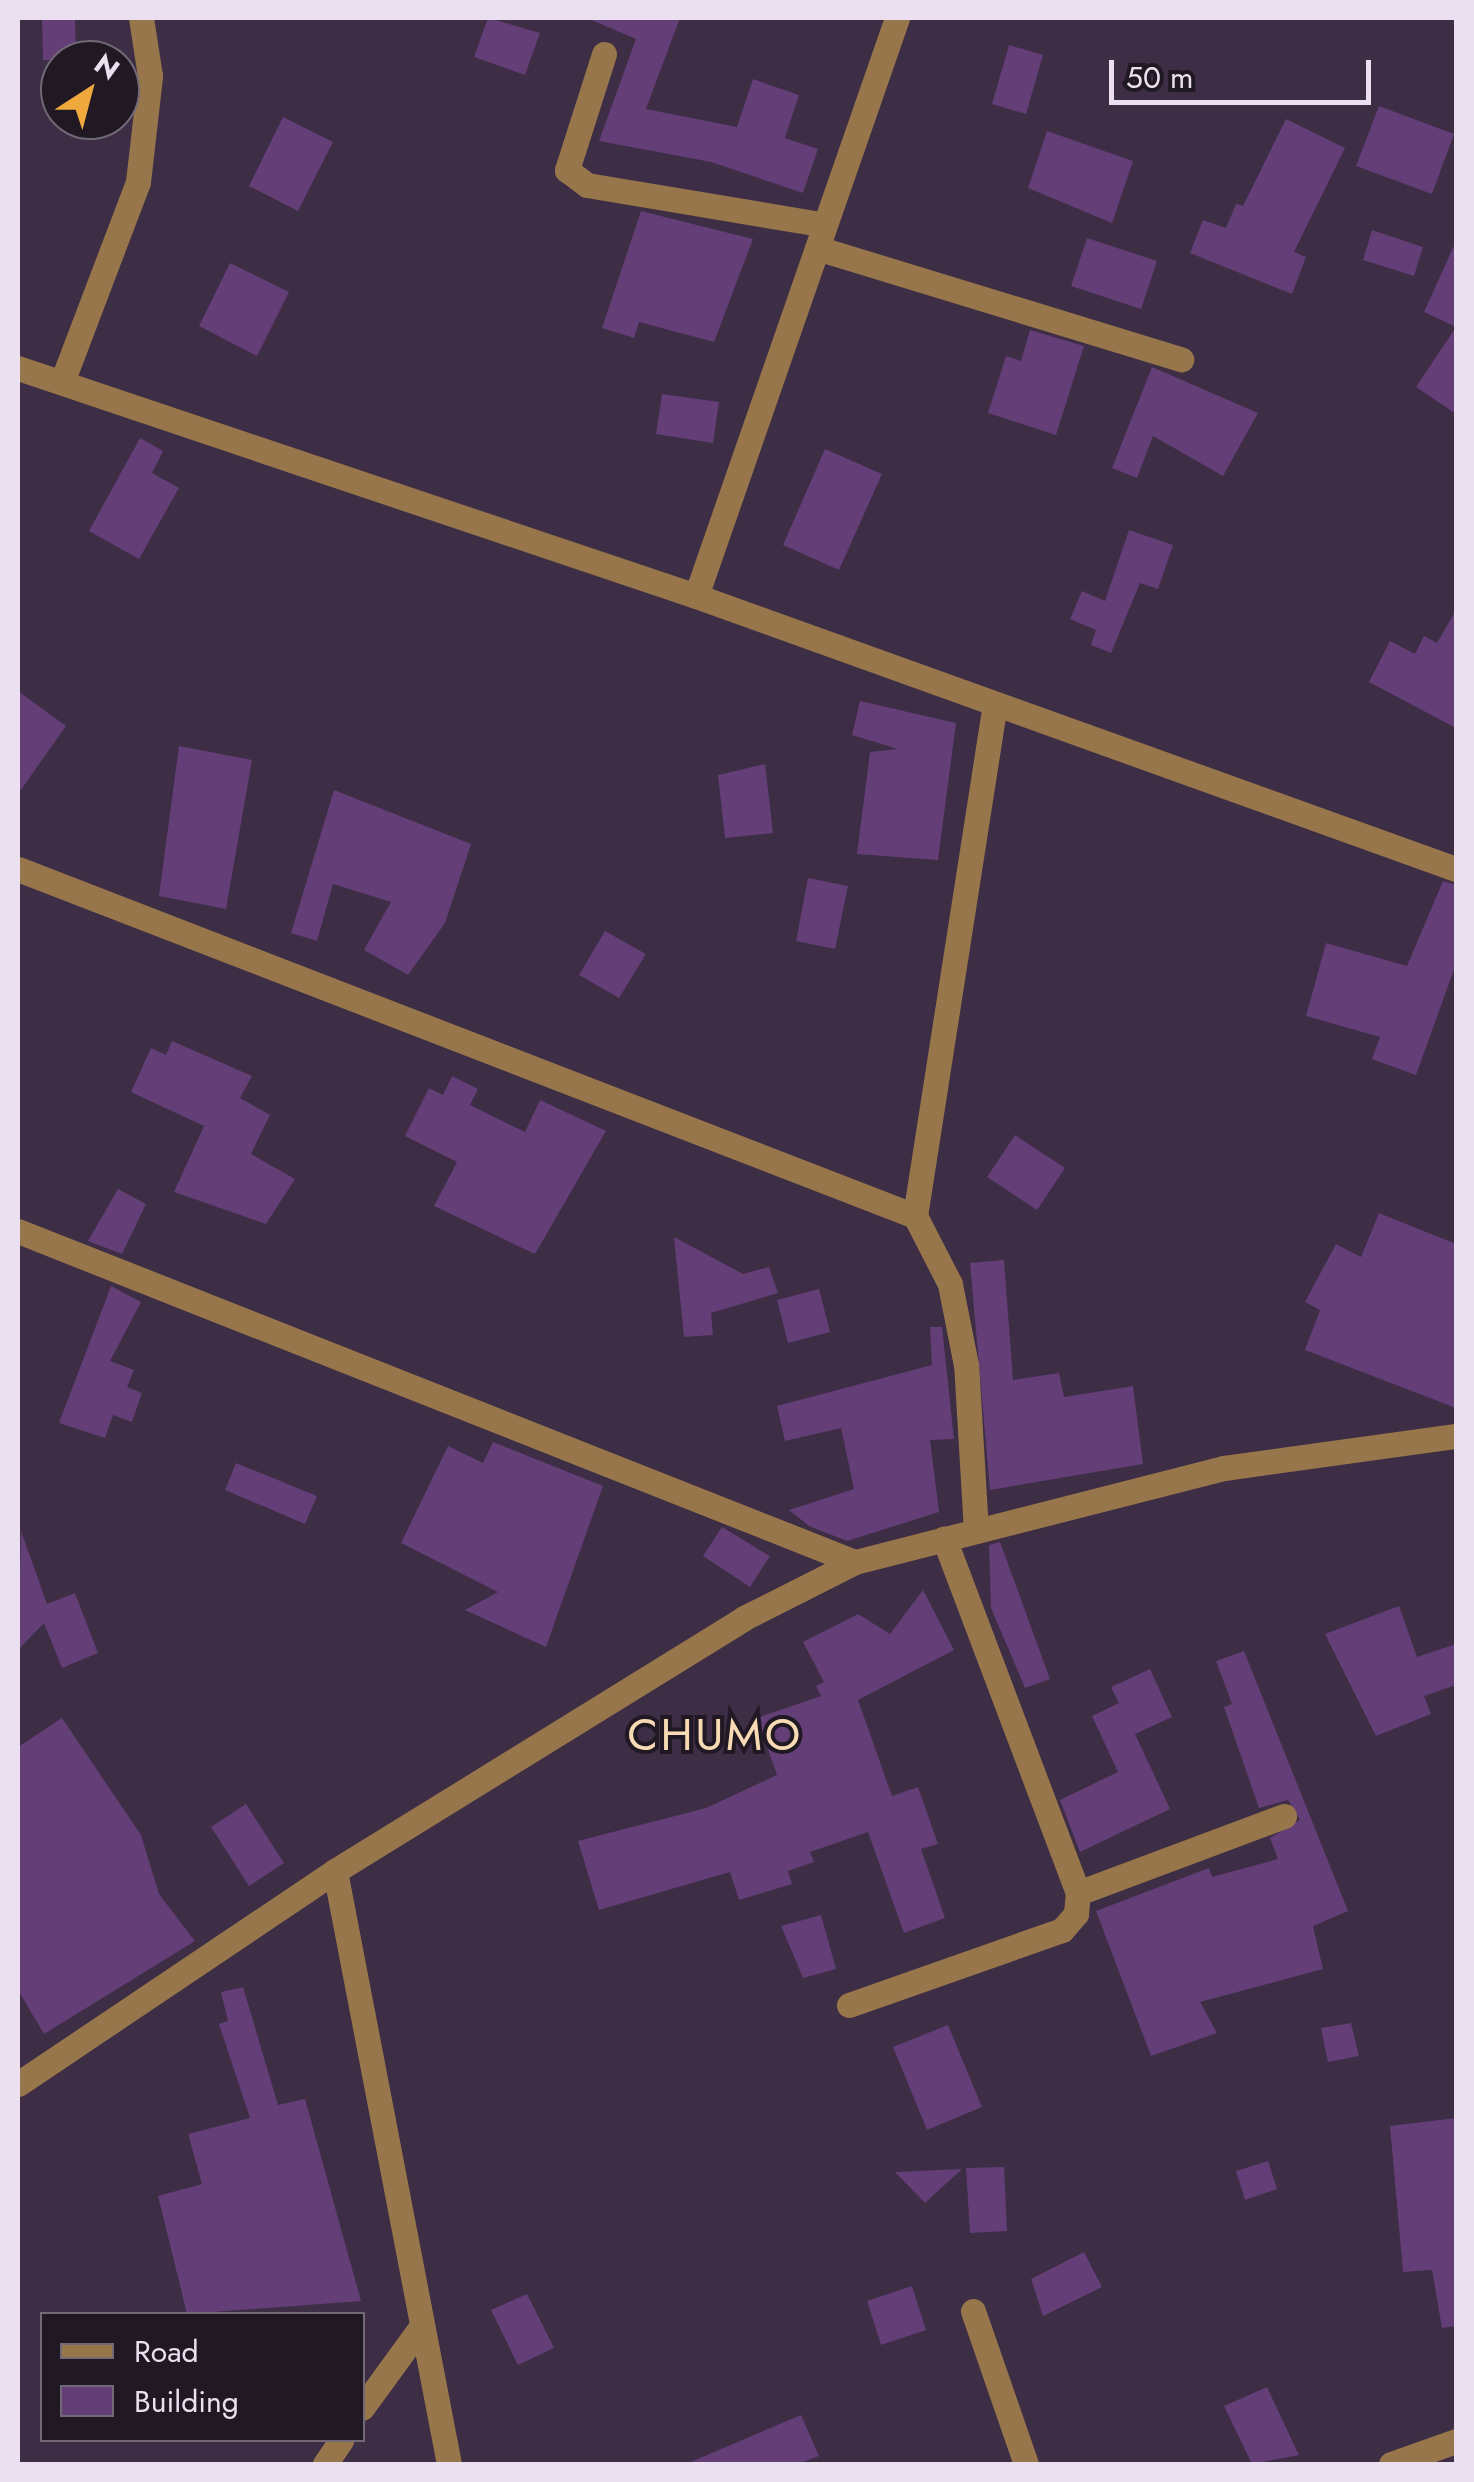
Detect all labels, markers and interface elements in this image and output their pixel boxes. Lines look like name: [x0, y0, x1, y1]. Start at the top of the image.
north arrow: [40, 40, 140, 140]
scale bar: [1114, 40, 1376, 102]
text: N: [86, 44, 128, 90]
text: 50 m: [1126, 56, 1193, 99]
district label: CHUMO: [627, 1708, 803, 1762]
legend: [40, 2312, 365, 2442]
text: Road: [134, 2330, 199, 2373]
text: Building: [134, 2380, 239, 2423]

